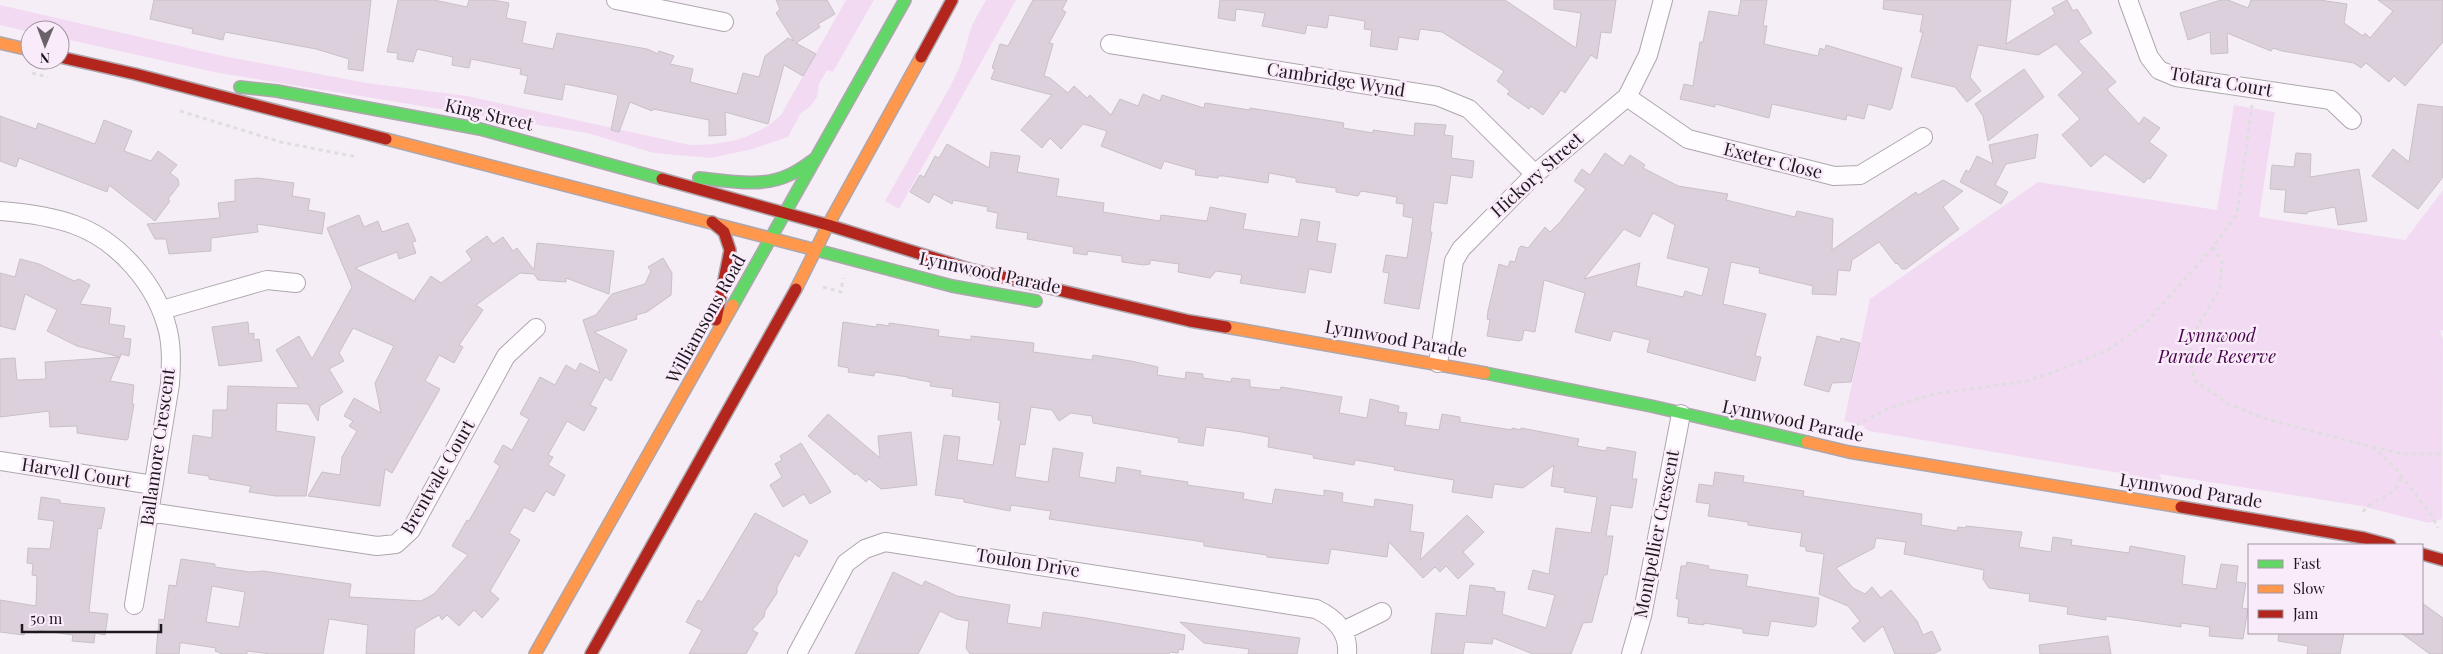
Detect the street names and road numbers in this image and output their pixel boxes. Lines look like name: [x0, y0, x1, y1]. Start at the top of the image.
street label: Cambridge Wynd: [1265, 56, 1408, 102]
street label: Totara Court: [2168, 60, 2275, 102]
street label: King Street: [443, 92, 536, 136]
street label: Hickory Street: [1485, 126, 1588, 222]
street label: Exeter Close: [1721, 136, 1825, 184]
street label: Lynnwood Parade: [917, 245, 1063, 299]
street label: Williamsons Road: [659, 249, 751, 388]
street label: Lynnwood Parade: [1323, 314, 1469, 362]
street label: Ballamore Crescent: [134, 366, 180, 527]
street label: Lynnwood Parade: [1720, 393, 1866, 447]
street label: Brentvale Court: [395, 414, 480, 538]
street label: Montpellier Crescent: [1628, 447, 1684, 620]
street label: Harvell Court: [20, 452, 133, 493]
street label: Lynnwood Parade: [2118, 467, 2264, 513]
street label: Toulon Drive: [975, 542, 1082, 582]

